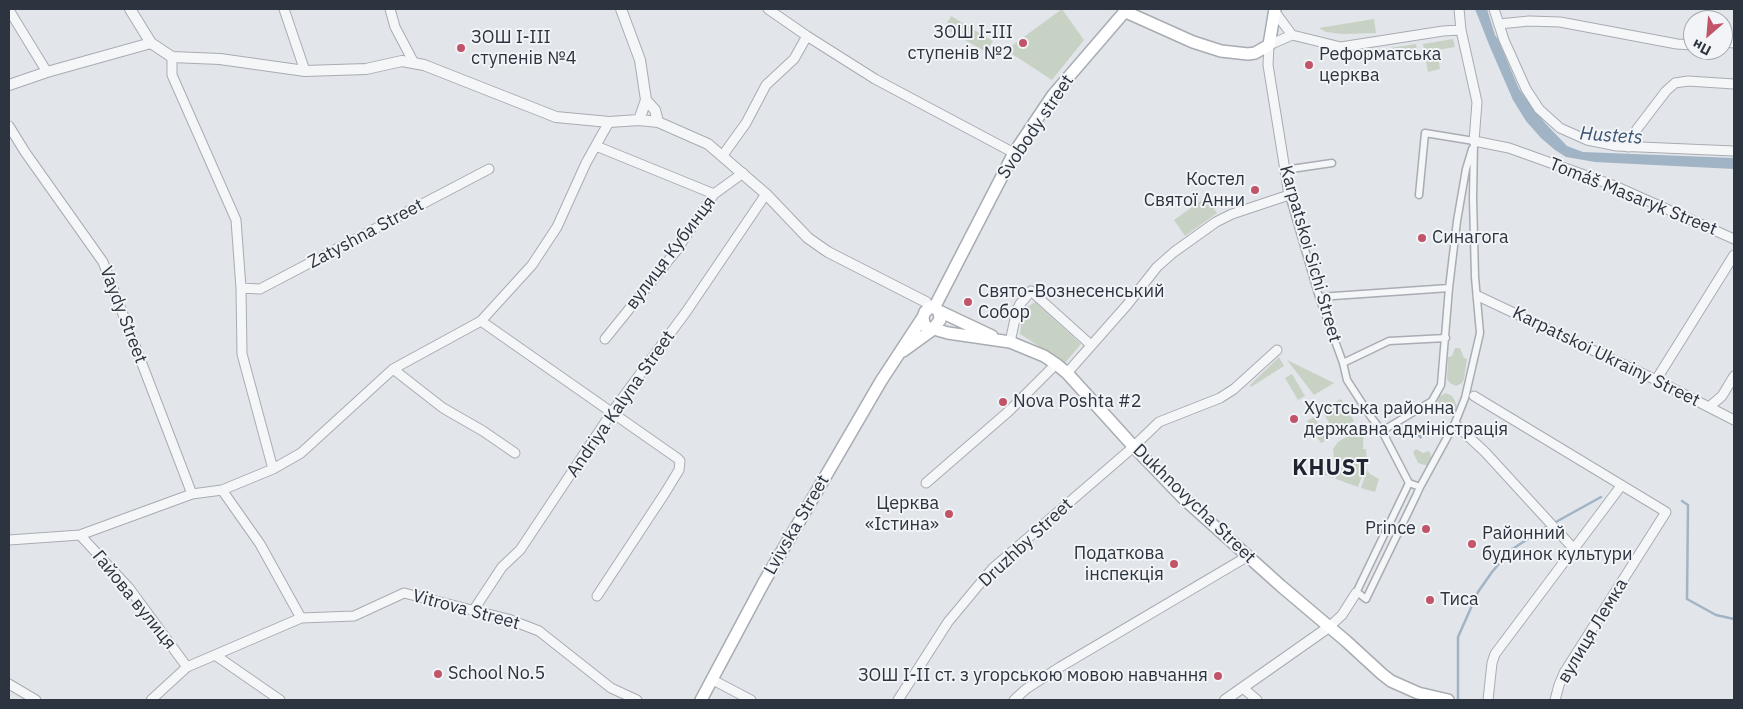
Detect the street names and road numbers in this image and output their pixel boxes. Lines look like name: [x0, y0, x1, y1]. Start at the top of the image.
street label: Svobody street: [993, 71, 1079, 183]
street label: Tomáš Masaryk Street: [1546, 153, 1720, 241]
street label: Karpatskoi Sichi Street: [1274, 163, 1346, 345]
street label: вулиця Кубинця: [621, 192, 721, 314]
street label: Zatyshna Street: [305, 194, 427, 274]
street label: Vaydy Street: [95, 264, 151, 366]
street label: Karpatskoi Ukrainy Street: [1509, 302, 1703, 412]
street label: Andriya Kalyna Street: [562, 327, 680, 481]
street label: Dukhnovycha Street: [1128, 440, 1260, 568]
street label: Lvivska Street: [760, 471, 834, 579]
street label: Druzhby Street: [975, 494, 1077, 592]
street label: Гайова вулиця: [87, 546, 181, 654]
street label: вулиця Лемка: [1553, 575, 1633, 687]
street label: Vitrova Street: [410, 585, 522, 635]

